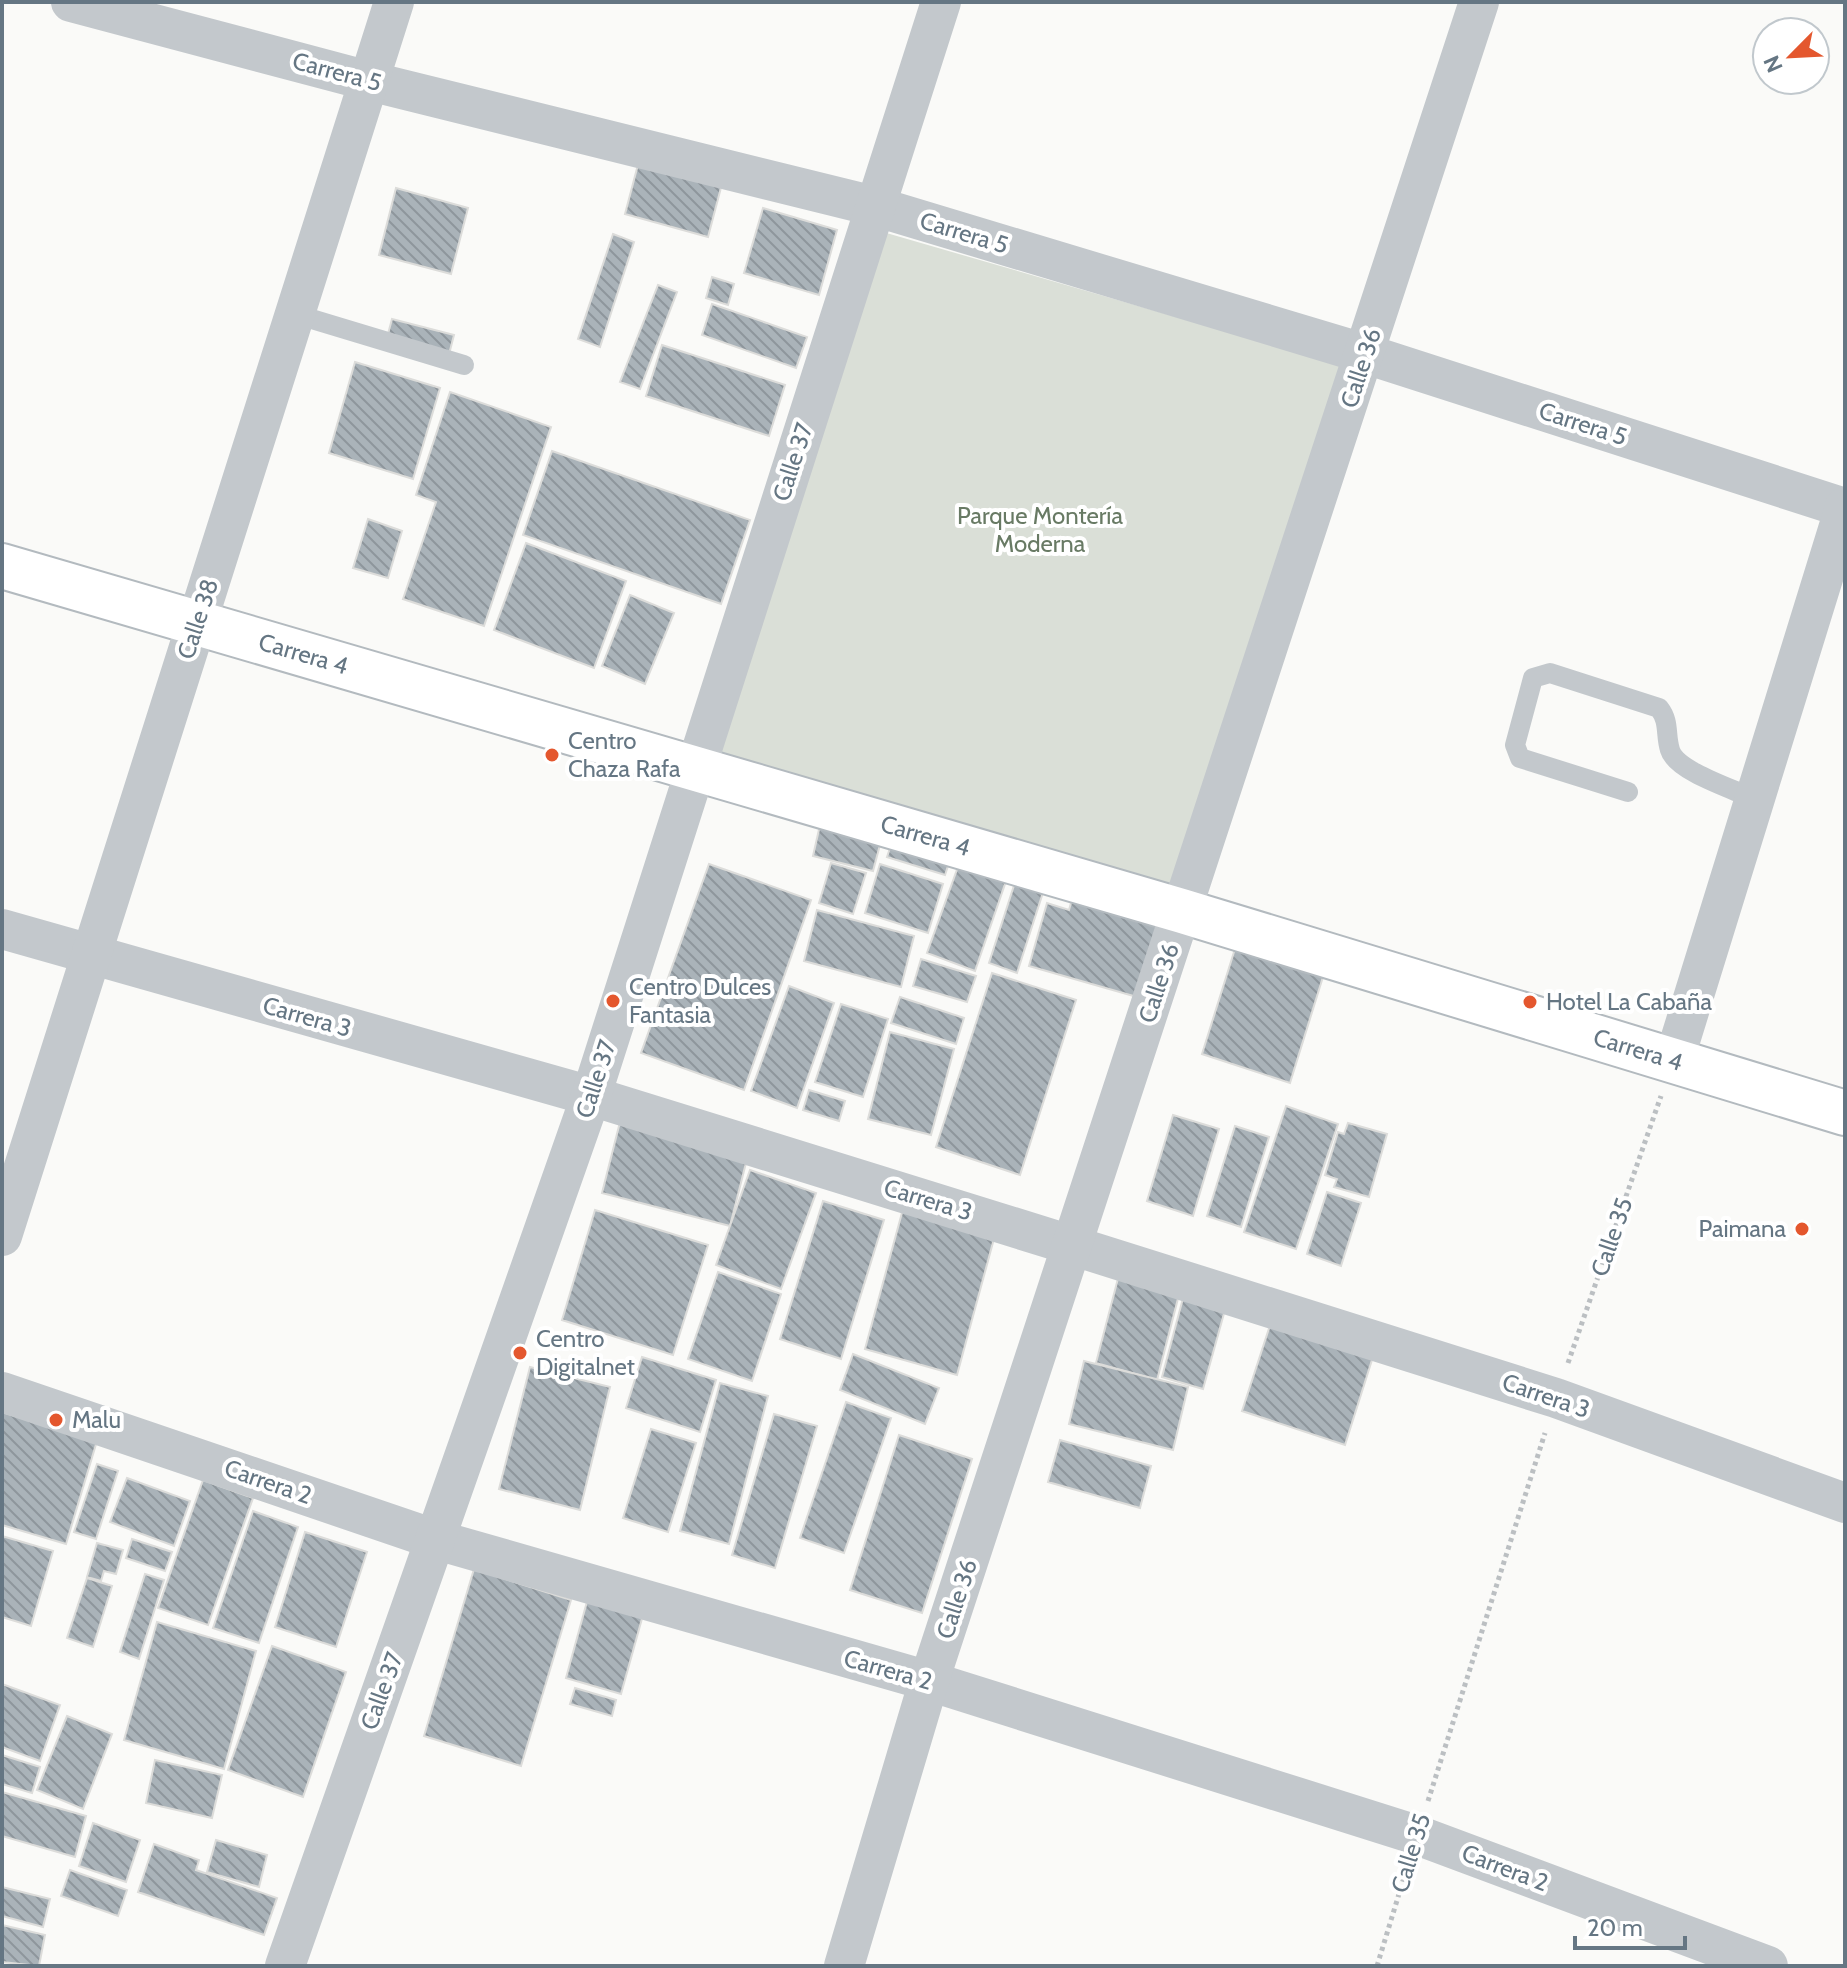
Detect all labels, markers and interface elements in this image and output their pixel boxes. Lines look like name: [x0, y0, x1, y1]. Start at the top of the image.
north arrow: [1751, 16, 1831, 96]
street label: Carrera 5: [290, 46, 385, 97]
text: N: [1758, 51, 1789, 77]
street label: Carrera 5: [916, 205, 1012, 260]
street label: Calle 36: [1334, 324, 1387, 411]
street label: Carrera 5: [1536, 396, 1631, 451]
street label: Calle 37: [766, 419, 819, 504]
park label: Parque Montería Moderna: [957, 501, 1123, 558]
street label: Calle 38: [171, 575, 224, 663]
street label: Carrera 4: [255, 627, 352, 680]
place label: Centro Chaza Rafa: [568, 726, 681, 783]
marker: Centro Chaza Rafa: [543, 746, 561, 764]
street label: Carrera 4: [877, 809, 974, 862]
street label: Calle 36: [1132, 939, 1185, 1026]
place label: Centro Dulces Fantasia: [629, 972, 771, 1029]
place label: Hotel La Cabaña: [1546, 987, 1712, 1016]
street label: Carrera 3: [260, 990, 355, 1043]
marker: Centro Dulces Fantasia: [604, 992, 622, 1010]
marker: Hotel La Cabaña: [1521, 993, 1539, 1011]
street label: Carrera 4: [1590, 1022, 1686, 1077]
street label: Calle 37: [569, 1036, 622, 1121]
street label: Carrera 3: [880, 1172, 976, 1227]
street label: Calle 35: [1585, 1194, 1638, 1280]
place label: Paimana: [1698, 1214, 1786, 1243]
marker: Paimana: [1793, 1220, 1811, 1238]
place label: Centro Digitalnet: [536, 1324, 635, 1381]
marker: Centro Digitalnet: [511, 1344, 529, 1362]
street label: Carrera 3: [1499, 1367, 1594, 1424]
place label: Malu: [72, 1405, 121, 1434]
marker: Malu: [47, 1411, 65, 1429]
street label: Carrera 2: [221, 1453, 316, 1510]
street label: Calle 36: [930, 1555, 983, 1642]
street label: Carrera 2: [841, 1643, 936, 1696]
street label: Calle 37: [354, 1648, 409, 1734]
street label: Calle 35: [1385, 1810, 1436, 1896]
street label: Carrera 2: [1458, 1838, 1553, 1897]
scale bar: [1575, 1900, 1685, 1950]
text: 20 m: [1587, 1913, 1643, 1942]

